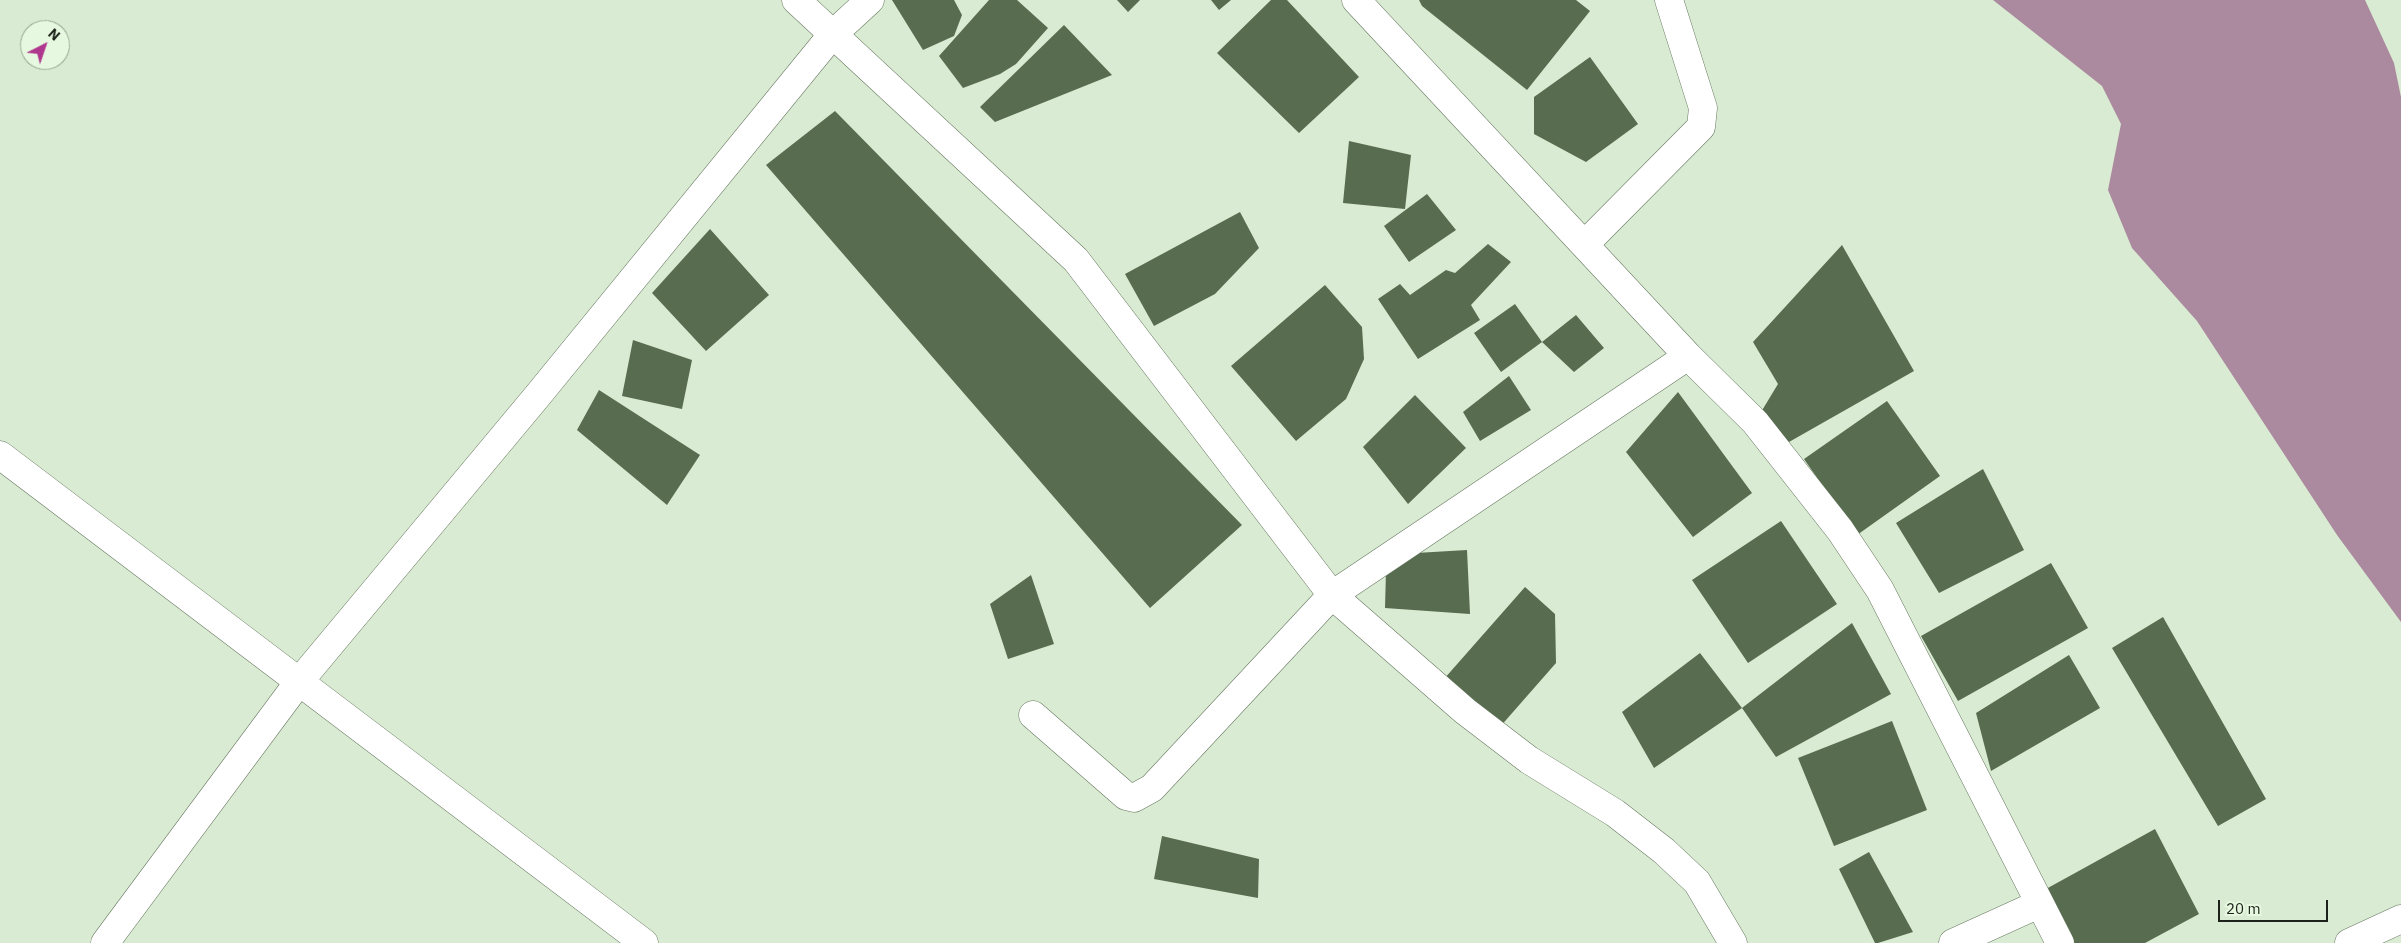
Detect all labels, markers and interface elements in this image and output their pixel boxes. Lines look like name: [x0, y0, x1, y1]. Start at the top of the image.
north arrow: [20, 20, 70, 70]
text: N: [44, 24, 64, 45]
scale bar: [2221, 890, 2331, 922]
text: 20 m: [2226, 899, 2261, 918]

